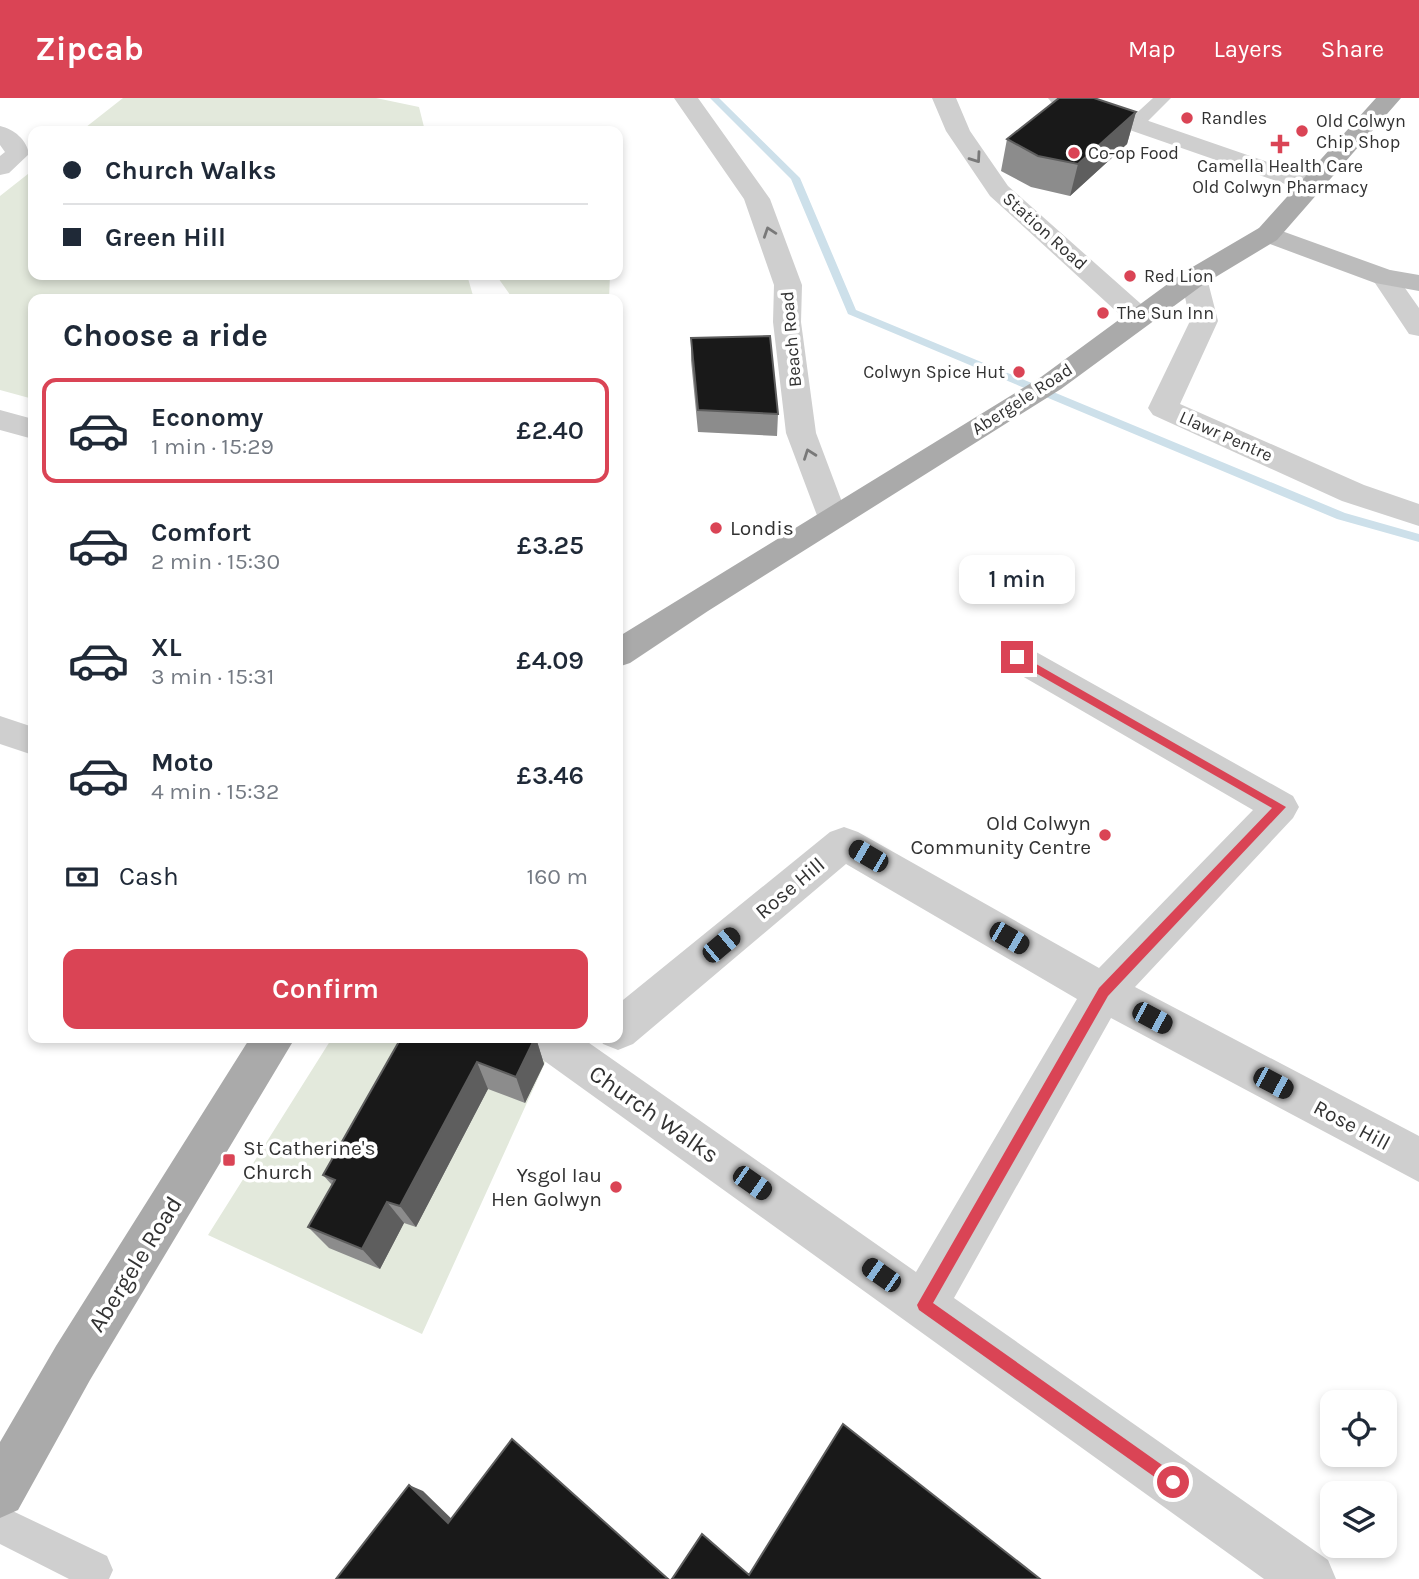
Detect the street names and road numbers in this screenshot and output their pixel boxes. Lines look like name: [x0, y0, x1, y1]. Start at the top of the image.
street label: Station Road: [998, 187, 1092, 275]
street label: Beach Road: [776, 290, 806, 388]
street label: Abergele Road: [967, 358, 1077, 440]
street label: Llawr Pentre: [1176, 406, 1276, 466]
street label: Rose Hill: [750, 852, 830, 924]
street label: Church Walks: [584, 1059, 724, 1169]
street label: Rose Hill: [1310, 1095, 1394, 1155]
street label: Abergele Road: [82, 1191, 188, 1337]

